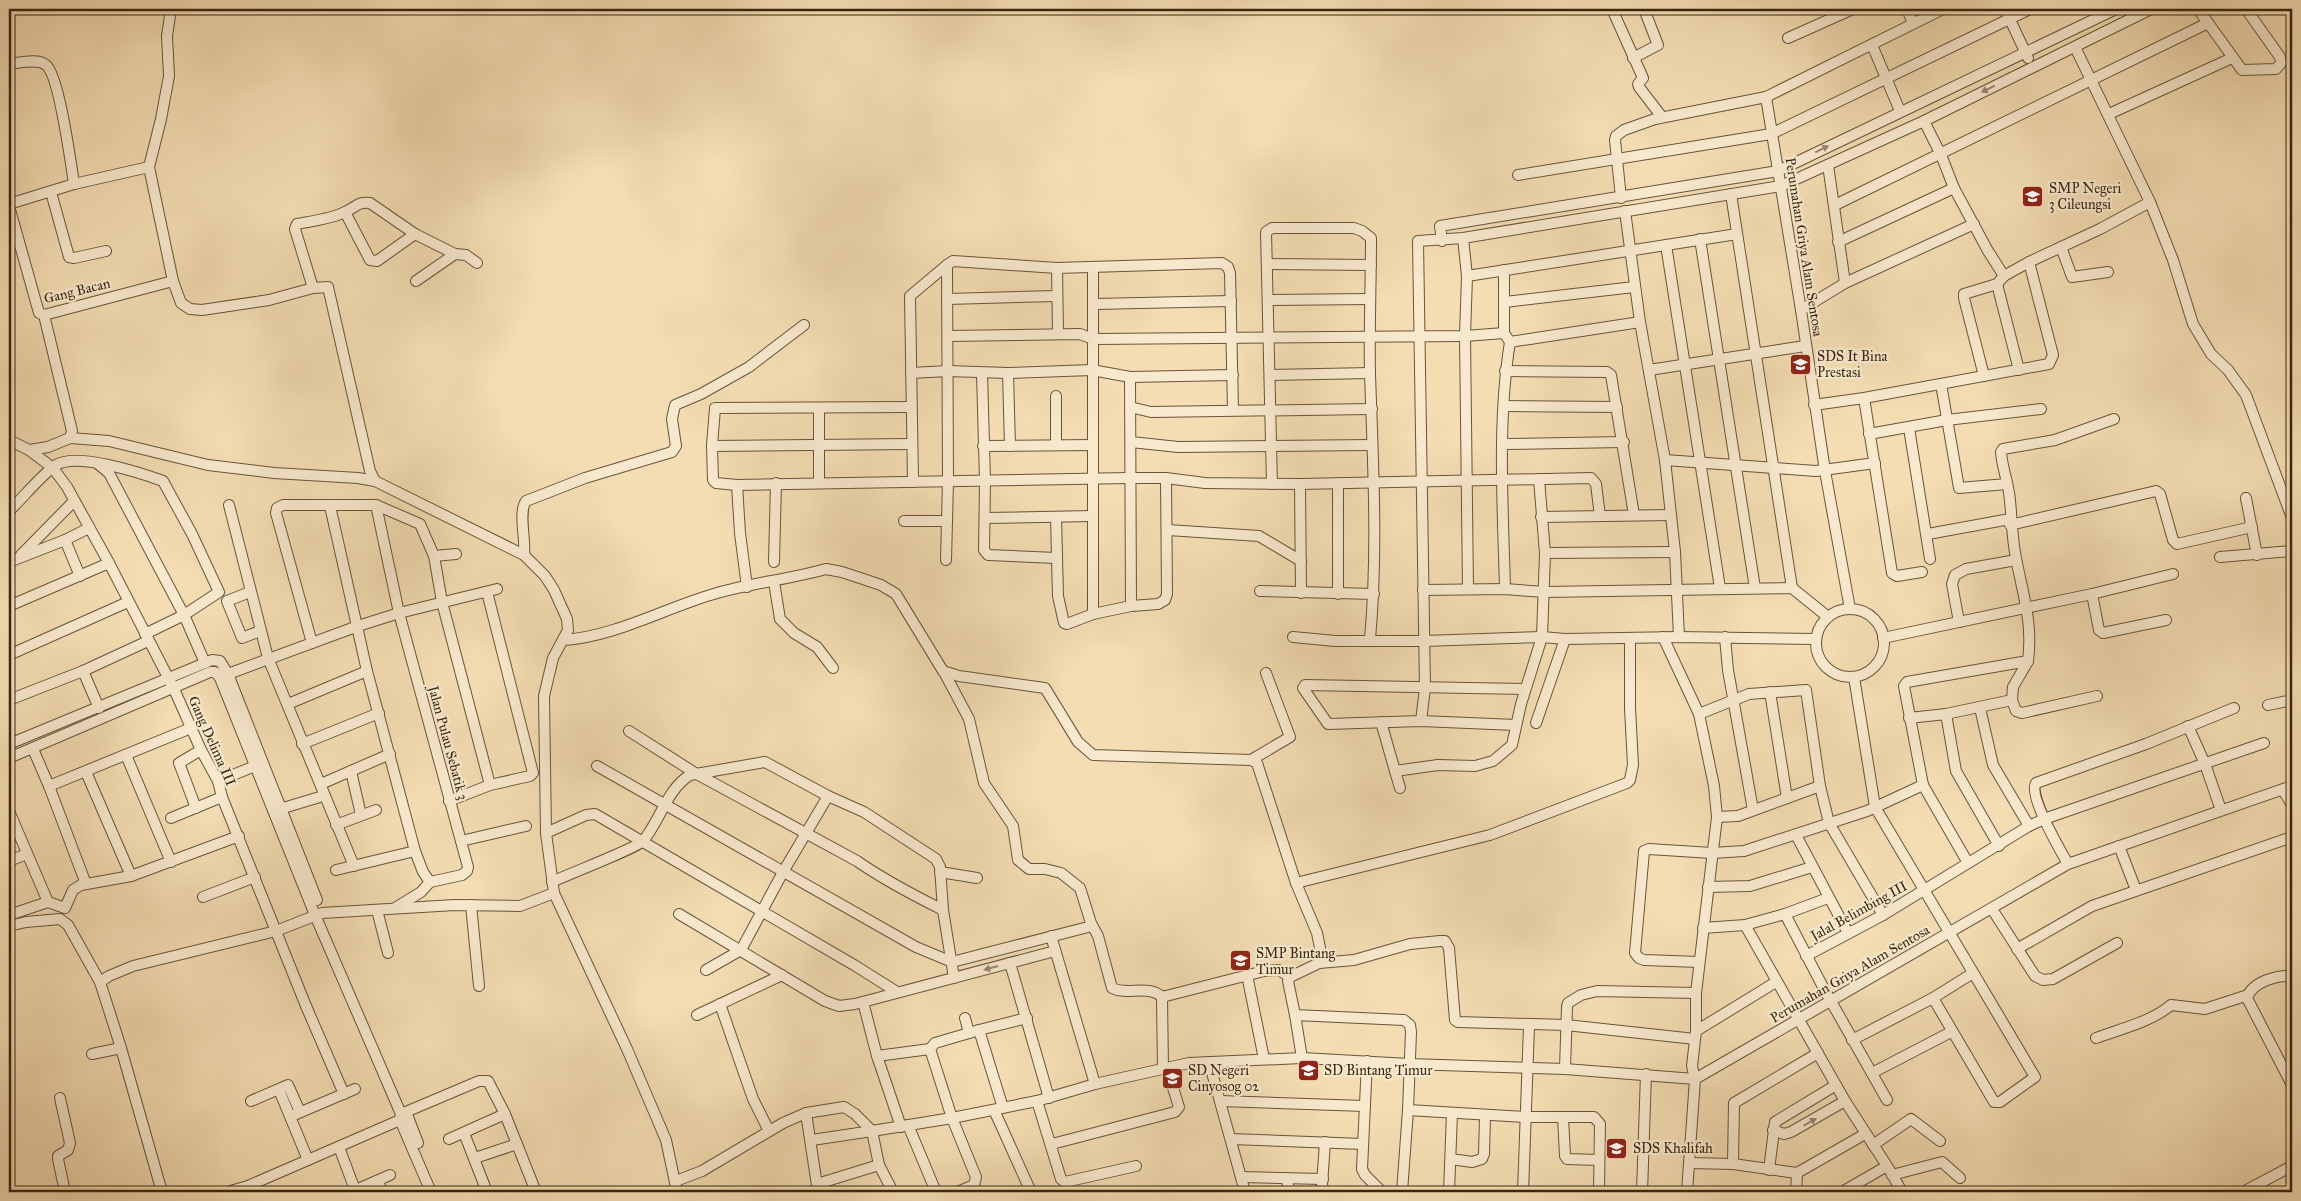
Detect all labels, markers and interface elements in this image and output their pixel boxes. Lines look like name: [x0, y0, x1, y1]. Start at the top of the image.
one-way arrow: [1981, 85, 1995, 93]
one-way arrow: [1815, 145, 1829, 153]
street label: Perumahan Griya Alam Sentosa: [1781, 156, 1827, 338]
place label: SMP Negeri 3 Cileungsi: [2049, 180, 2122, 213]
school or university icon: SMP Negeri 3 Cileungsi: [2021, 184, 2045, 208]
street label: Gang Bacan: [42, 274, 112, 307]
place label: SDS It Bina Prestasi: [1817, 348, 1887, 381]
school or university icon: SDS It Bina Prestasi: [1789, 352, 1813, 376]
street label: Jalan Pulau Sebatik 3: [423, 682, 471, 802]
street label: Gang Delima III: [185, 693, 239, 789]
street label: Jalal Belimbing III: [1806, 877, 1911, 946]
street label: Perumahan Griya Alam Sentosa: [1767, 921, 1933, 1027]
place label: SMP Bintang Timur: [1256, 945, 1336, 978]
school or university icon: SMP Bintang Timur: [1228, 949, 1252, 973]
one-way arrow: [984, 964, 999, 972]
school or university icon: SD Bintang Timur: [1296, 1058, 1320, 1082]
place label: SD Negeri Cinyosog 02: [1188, 1062, 1259, 1095]
place label: SD Bintang Timur: [1324, 1062, 1433, 1079]
school or university icon: SD Negeri Cinyosog 02: [1160, 1066, 1184, 1090]
one-way arrow: [1803, 1117, 1816, 1126]
school or university icon: SDS Khalifah: [1605, 1136, 1629, 1160]
place label: SDS Khalifah: [1633, 1140, 1713, 1157]

